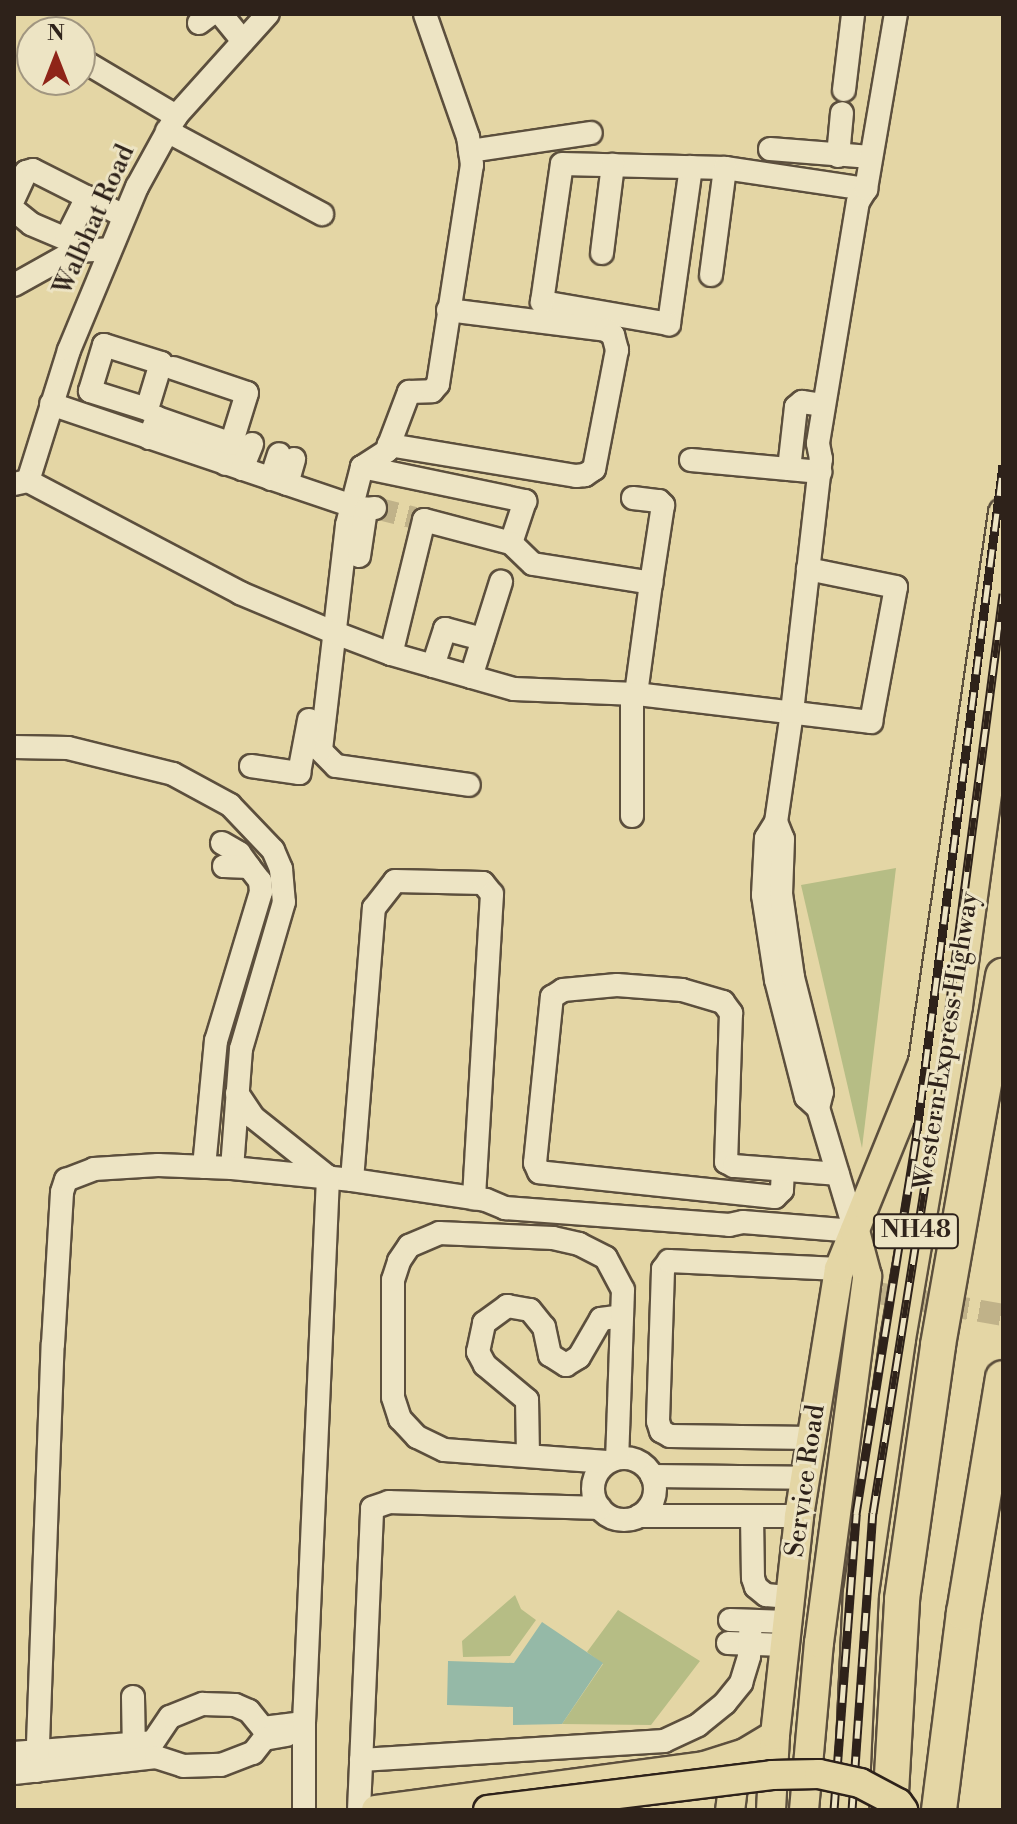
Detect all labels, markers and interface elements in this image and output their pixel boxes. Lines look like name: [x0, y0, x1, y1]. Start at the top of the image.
north arrow: [16, 16, 96, 96]
text: N: [47, 20, 65, 47]
street label: Walbhat Road: [48, 140, 142, 300]
street label: Western Express Highway: [908, 890, 986, 1192]
road number: NH48: [872, 1211, 960, 1251]
street label: Service Road: [780, 1403, 832, 1559]

